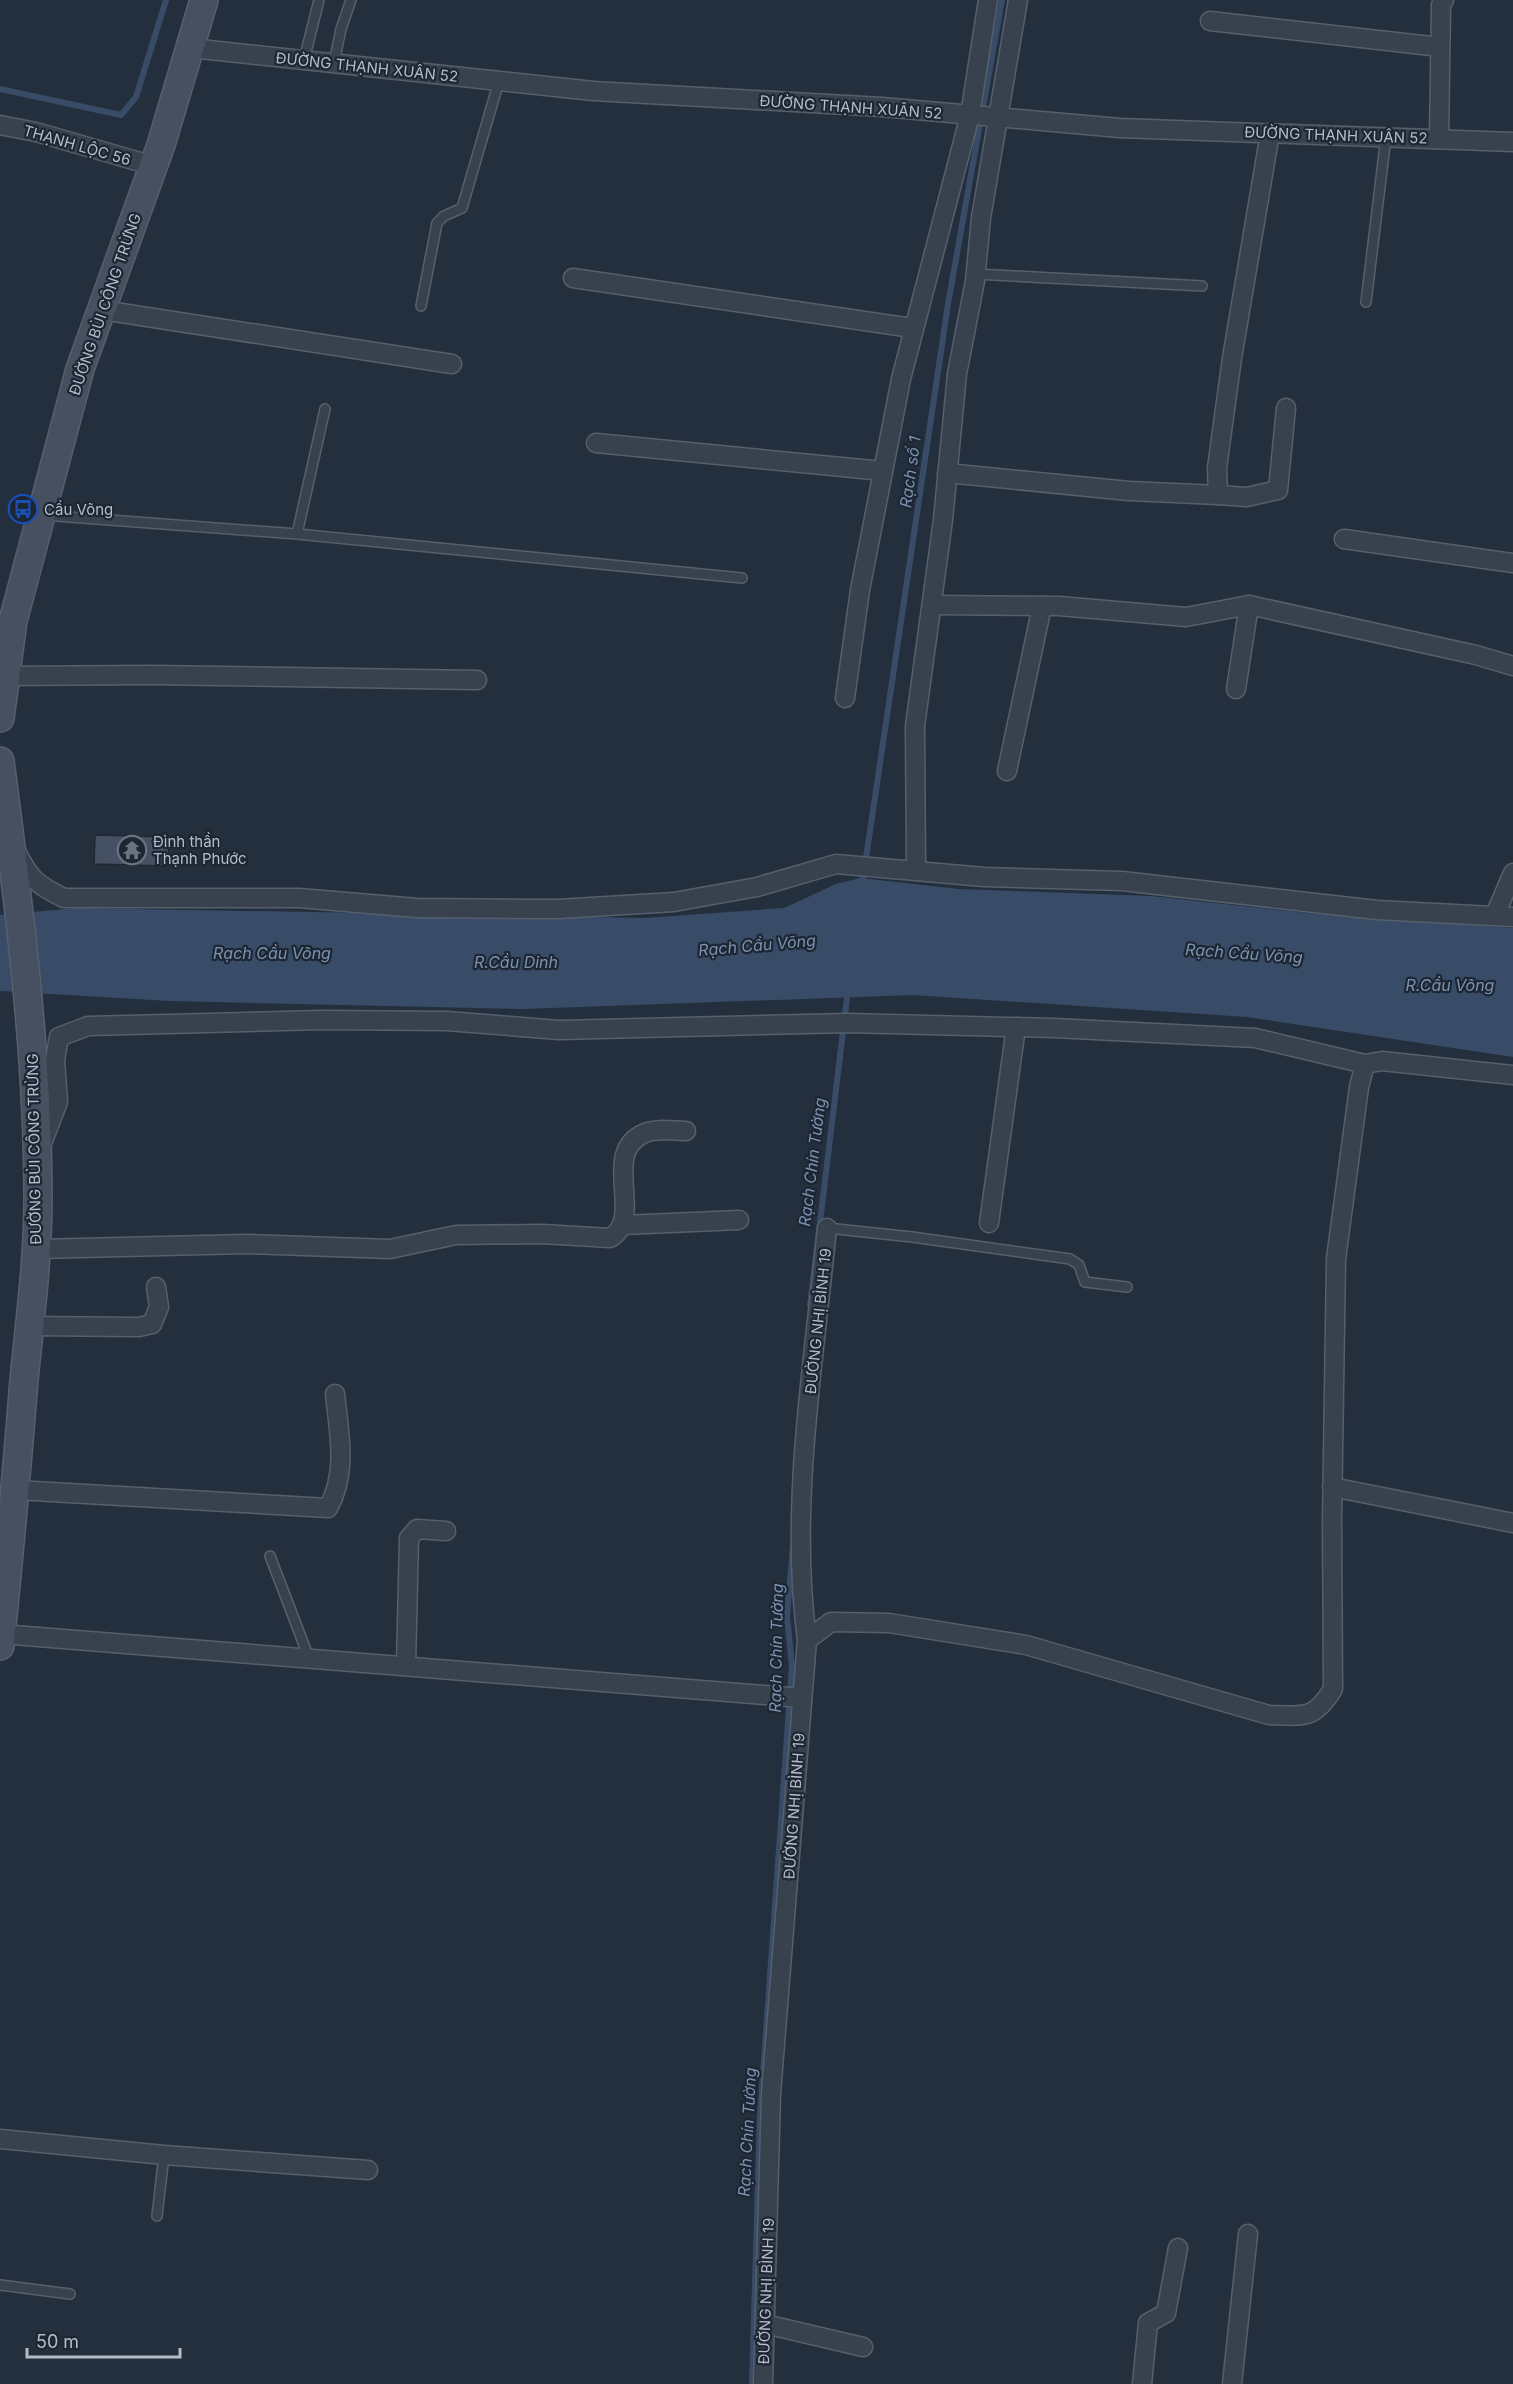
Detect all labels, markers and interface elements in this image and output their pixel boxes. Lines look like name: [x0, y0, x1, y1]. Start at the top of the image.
street label: ĐƯỜNG THẠNH XUÂN 52: [275, 48, 459, 86]
street label: ĐƯỜNG THẠNH XUÂN 52: [759, 91, 943, 123]
street label: THẠNH LỘC 56: [21, 121, 133, 169]
street label: ĐƯỜNG THẠNH XUÂN 52: [1244, 122, 1428, 148]
street label: ĐƯỜNG BÙI CÔNG TRỪNG: [65, 210, 145, 398]
water label: Rạch số 1: [895, 434, 925, 509]
bus stop icon: Cầu Võng: [7, 493, 39, 525]
place label: Cầu Võng: [44, 500, 113, 519]
place label: Đình thần Thạnh Phước: [153, 832, 247, 868]
temple icon: Đình thần Thạnh Phước: [116, 834, 148, 866]
water label: Rạch Cầu Võng: [697, 930, 817, 960]
water label: Rạch Cầu Võng: [1185, 939, 1304, 967]
water label: Rạch Cầu Võng: [213, 943, 331, 963]
water label: R.Cầu Dinh: [474, 952, 558, 972]
water label: R.Cầu Võng: [1406, 975, 1495, 995]
street label: ĐƯỜNG BÙI CÔNG TRỪNG: [23, 1053, 45, 1245]
water label: Rạch Chín Tường: [794, 1096, 830, 1227]
street label: ĐƯỜNG NHỊ BÌNH 19: [801, 1247, 835, 1395]
water label: Rạch Chín Tường: [765, 1583, 787, 1713]
street label: ĐƯỜNG NHỊ BÌNH 19: [779, 1732, 809, 1880]
water label: Rạch Chín Tường: [734, 2067, 760, 2197]
street label: ĐƯỜNG NHỊ BÌNH 19: [754, 2217, 778, 2365]
scale bar: [27, 2321, 180, 2359]
text: 50 m: [36, 2331, 79, 2352]

